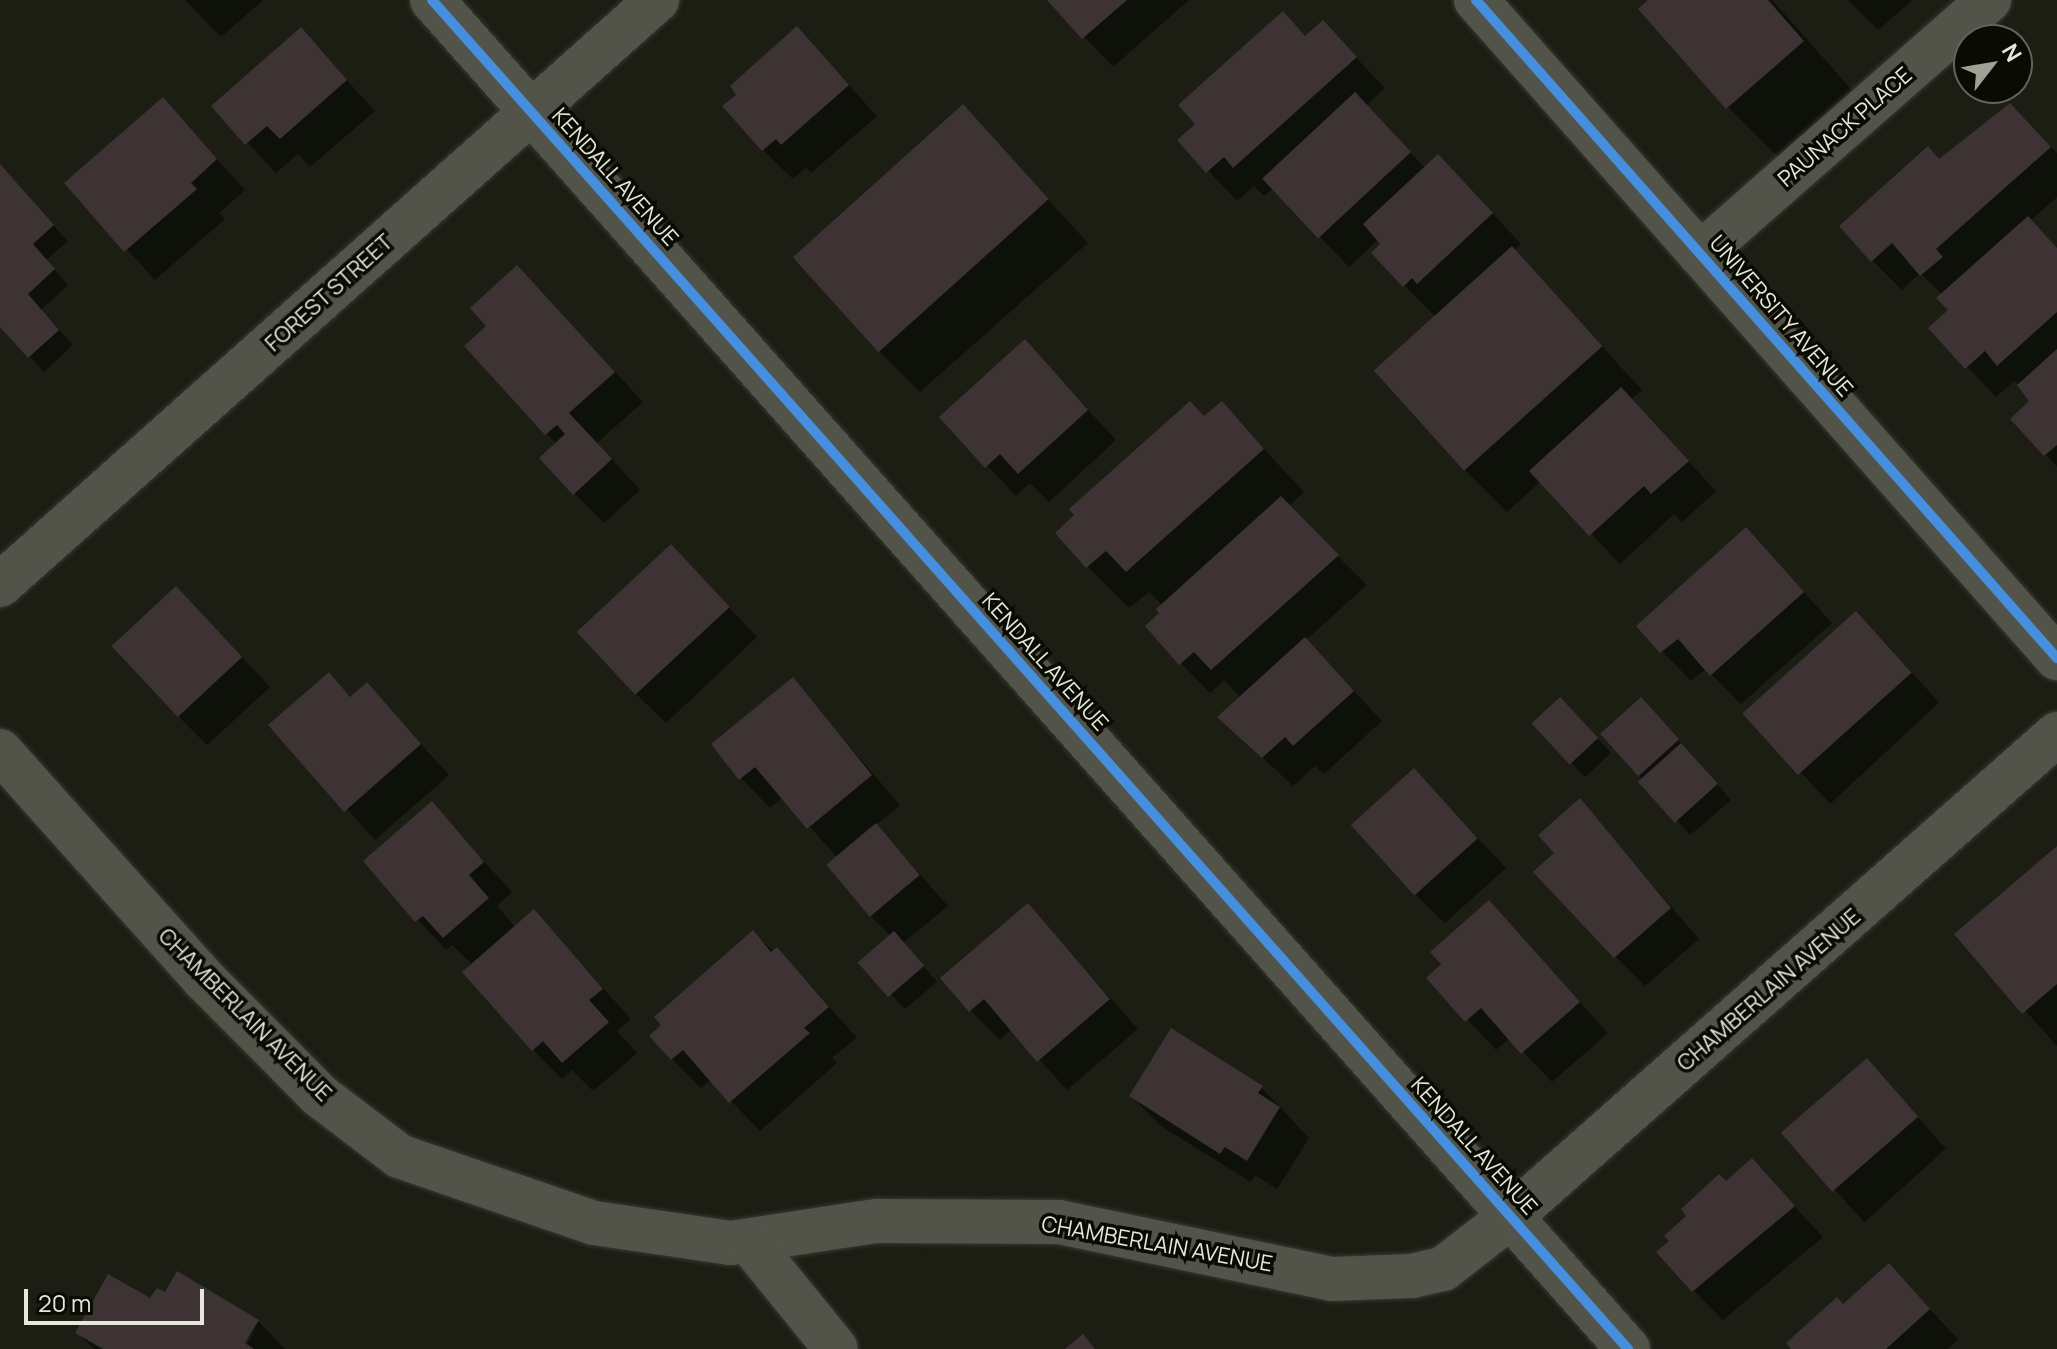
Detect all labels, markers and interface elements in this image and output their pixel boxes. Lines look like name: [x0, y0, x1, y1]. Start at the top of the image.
north arrow: [1953, 24, 2033, 104]
text: N: [1995, 38, 2029, 67]
street label: PAUNACK PLACE: [1772, 62, 1918, 192]
street label: KENDALL AVENUE: [546, 102, 684, 252]
street label: FOREST STREET: [260, 229, 398, 357]
street label: UNIVERSITY AVENUE: [1704, 230, 1858, 402]
street label: KENDALL AVENUE: [976, 587, 1114, 737]
street label: CHAMBERLAIN AVENUE: [1672, 903, 1866, 1077]
street label: CHAMBERLAIN AVENUE: [153, 923, 337, 1107]
street label: KENDALL AVENUE: [1405, 1071, 1543, 1221]
street label: CHAMBERLAIN AVENUE: [1039, 1211, 1275, 1277]
scale bar: [28, 1273, 208, 1323]
text: 20 m: [38, 1286, 91, 1319]

